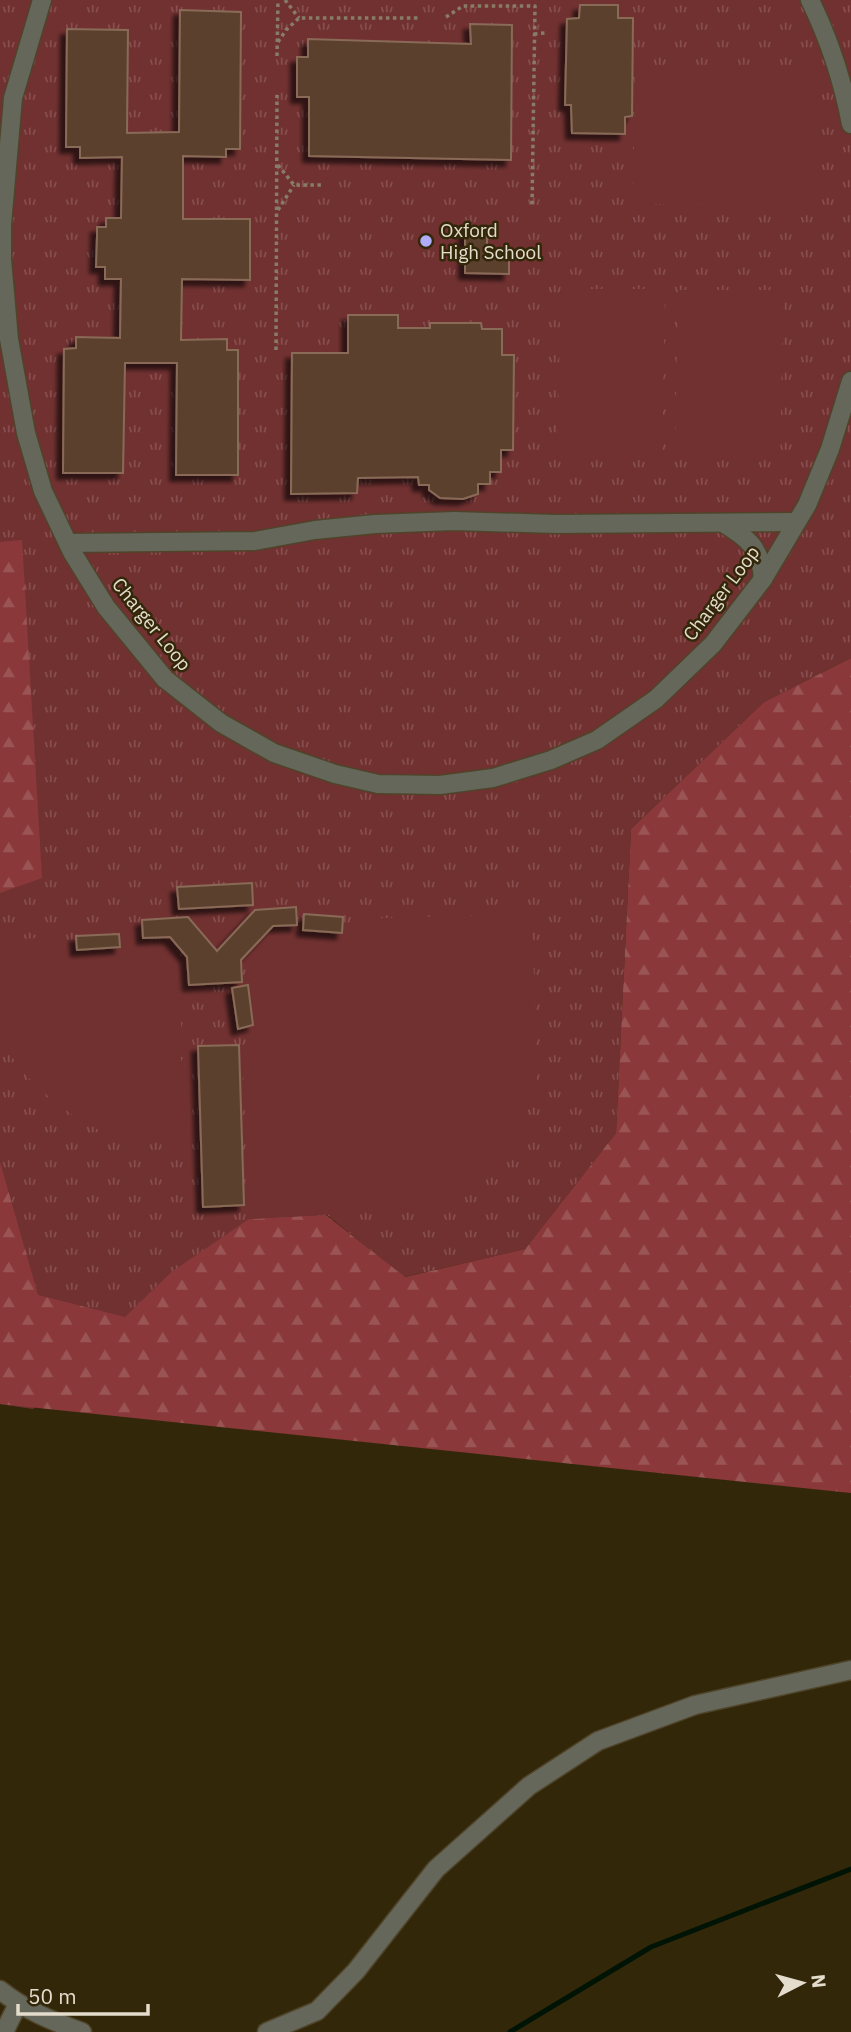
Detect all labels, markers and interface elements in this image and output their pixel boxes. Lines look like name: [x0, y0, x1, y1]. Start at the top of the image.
place label: Oxford High School: [440, 218, 541, 264]
marker: Oxford High School: [418, 233, 434, 249]
street label: Charger Loop: [677, 541, 765, 645]
street label: Charger Loop: [107, 573, 197, 675]
north arrow: [767, 1948, 837, 2018]
scale bar: [18, 1972, 147, 2016]
text: N: [806, 1973, 832, 1989]
text: 50 m: [28, 1982, 77, 2010]

